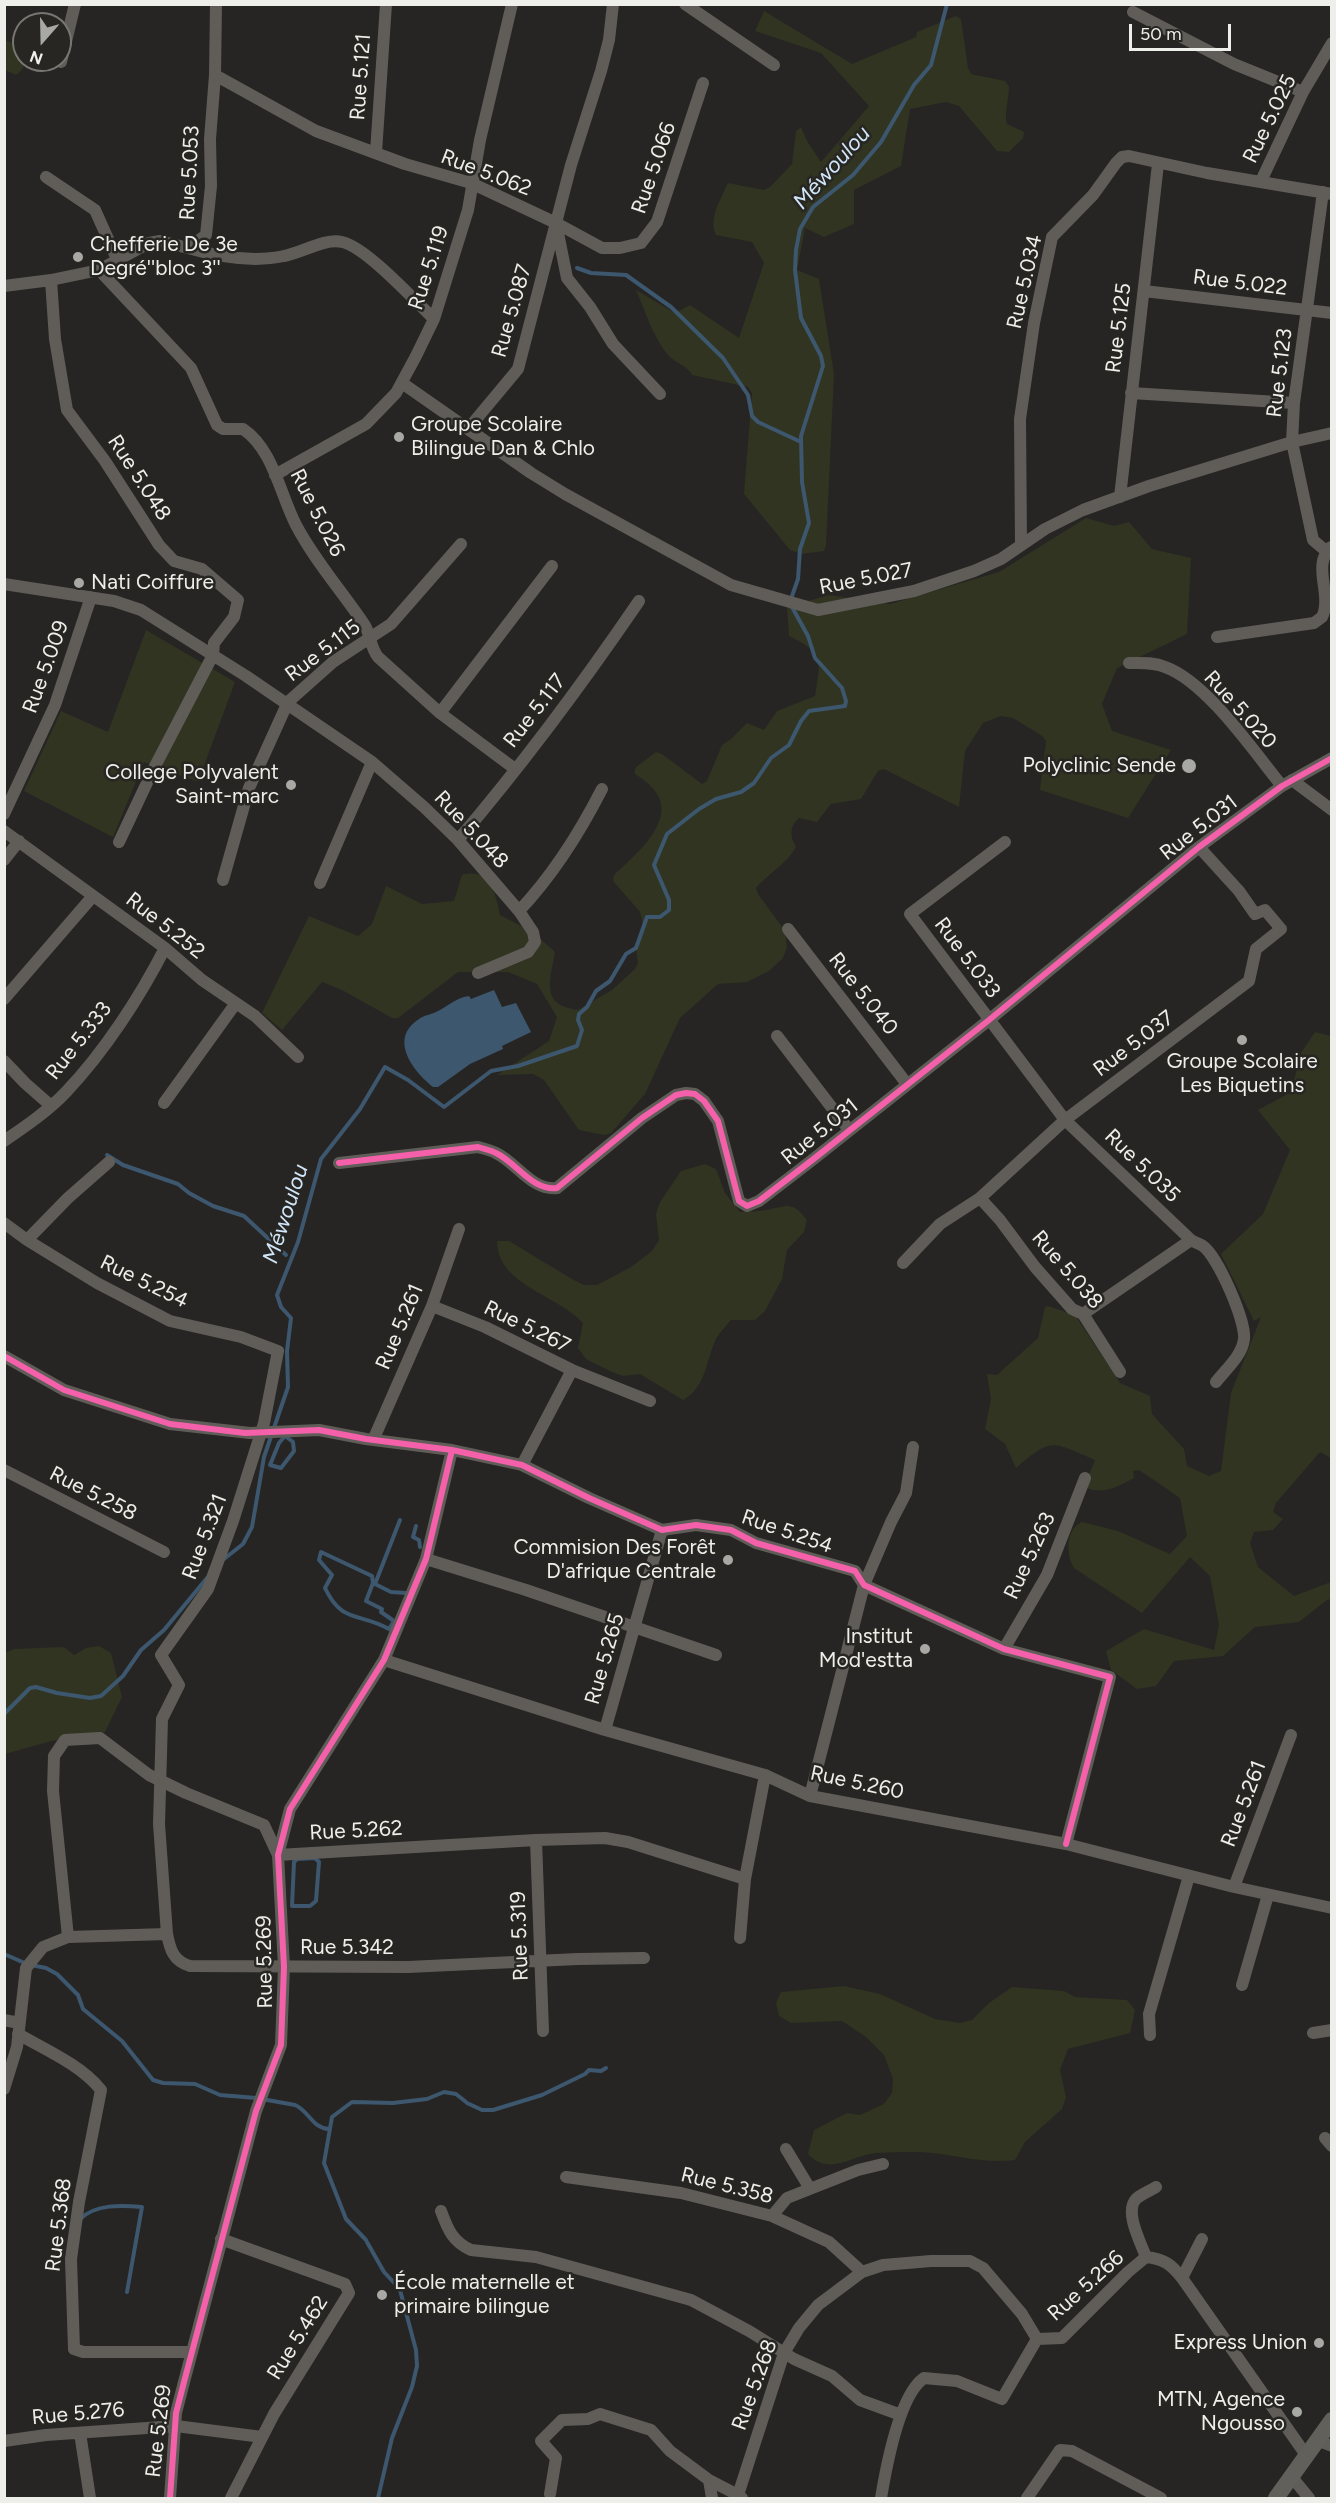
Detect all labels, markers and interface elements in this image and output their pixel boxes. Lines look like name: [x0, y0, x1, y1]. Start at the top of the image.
north arrow: [12, 12, 72, 72]
scale bar: [1132, 12, 1234, 50]
text: 50 m: [1140, 23, 1182, 45]
street label: Rue 5.121: [345, 33, 377, 121]
text: N: [27, 46, 45, 69]
street label: Rue 5.025: [1238, 71, 1302, 167]
street label: Rue 5.066: [627, 119, 681, 217]
water label: Méwoulou: [788, 121, 876, 215]
street label: Rue 5.053: [175, 125, 205, 221]
street label: Rue 5.062: [437, 144, 535, 202]
street label: Rue 5.119: [404, 223, 454, 313]
place label: Chefferie De 3e Degré''bloc 3'': [90, 232, 238, 282]
street label: Rue 5.034: [1002, 232, 1048, 332]
marker: Chefferie De 3e Degré''bloc 3'': [71, 250, 85, 264]
street label: Rue 5.087: [487, 262, 537, 360]
street label: Rue 5.022: [1191, 265, 1289, 301]
street label: Rue 5.125: [1101, 282, 1137, 374]
street label: Rue 5.123: [1262, 327, 1298, 419]
place label: Groupe Scolaire Bilingue Dan & Chlo: [411, 412, 595, 462]
street label: Rue 5.048: [102, 430, 176, 526]
marker: Groupe Scolaire Bilingue Dan & Chlo: [392, 430, 406, 444]
street label: Rue 5.026: [284, 465, 350, 561]
street label: Rue 5.027: [817, 558, 915, 600]
place label: Nati Coiffure: [91, 570, 214, 596]
marker: Nati Coiffure: [72, 576, 86, 590]
street label: Rue 5.115: [281, 615, 365, 687]
street label: Rue 5.009: [18, 617, 74, 717]
street label: Rue 5.020: [1198, 666, 1282, 754]
street label: Rue 5.117: [498, 669, 572, 753]
place label: Polyclinic Sende: [1023, 753, 1176, 779]
marker: Polyclinic Sende: [1180, 757, 1198, 775]
place label: College Polyvalent Saint-marc: [105, 760, 279, 810]
marker: College Polyvalent Saint-marc: [284, 778, 298, 792]
street label: Rue 5.048: [429, 786, 513, 874]
street label: Rue 5.031: [1155, 790, 1243, 866]
street label: Rue 5.252: [120, 887, 210, 965]
street label: Rue 5.033: [929, 913, 1005, 1003]
street label: Rue 5.040: [823, 948, 903, 1040]
street label: Rue 5.333: [41, 997, 117, 1085]
street label: Rue 5.037: [1089, 1006, 1179, 1082]
marker: Groupe Scolaire Les Biquetins: [1235, 1033, 1249, 1047]
place label: Groupe Scolaire Les Biquetins: [1166, 1049, 1318, 1099]
street label: Rue 5.031: [777, 1093, 863, 1171]
street label: Rue 5.035: [1099, 1124, 1185, 1208]
water label: Méwoulou: [258, 1161, 314, 1267]
street label: Rue 5.038: [1026, 1226, 1108, 1314]
street label: Rue 5.254: [96, 1250, 192, 1314]
street label: Rue 5.261: [371, 1281, 429, 1373]
street label: Rue 5.267: [480, 1295, 574, 1359]
street label: Rue 5.258: [45, 1461, 141, 1527]
street label: Rue 5.321: [177, 1491, 233, 1583]
street label: Rue 5.254: [738, 1505, 836, 1559]
street label: Rue 5.263: [999, 1509, 1061, 1603]
place label: Commision Des Forêt D'afrique Centrale: [513, 1535, 716, 1585]
marker: Commision Des Forêt D'afrique Centrale: [721, 1553, 735, 1567]
street label: Rue 5.265: [580, 1611, 630, 1707]
place label: Institut Mod'estta: [819, 1624, 913, 1674]
marker: Institut Mod'estta: [918, 1642, 932, 1656]
street label: Rue 5.261: [1216, 1757, 1272, 1851]
street label: Rue 5.260: [808, 1761, 906, 1805]
street label: Rue 5.262: [309, 1816, 403, 1846]
street label: Rue 5.319: [506, 1891, 534, 1981]
street label: Rue 5.269: [252, 1915, 278, 2009]
street label: Rue 5.342: [300, 1935, 394, 1961]
street label: Rue 5.358: [678, 2162, 776, 2210]
street label: Rue 5.368: [41, 2177, 77, 2273]
street label: Rue 5.266: [1043, 2245, 1129, 2327]
place label: École maternelle et primaire bilingue: [394, 2270, 575, 2320]
marker: École maternelle et primaire bilingue: [375, 2288, 389, 2302]
street label: Rue 5.462: [262, 2291, 334, 2385]
place label: Express Union: [1174, 2330, 1307, 2356]
street label: Rue 5.268: [727, 2336, 783, 2434]
marker: Express Union: [1312, 2336, 1326, 2350]
street label: Rue 5.269: [141, 2383, 177, 2479]
place label: MTN, Agence Ngousso: [1157, 2387, 1285, 2437]
street label: Rue 5.276: [31, 2397, 125, 2431]
marker: MTN, Agence Ngousso: [1290, 2405, 1304, 2419]

